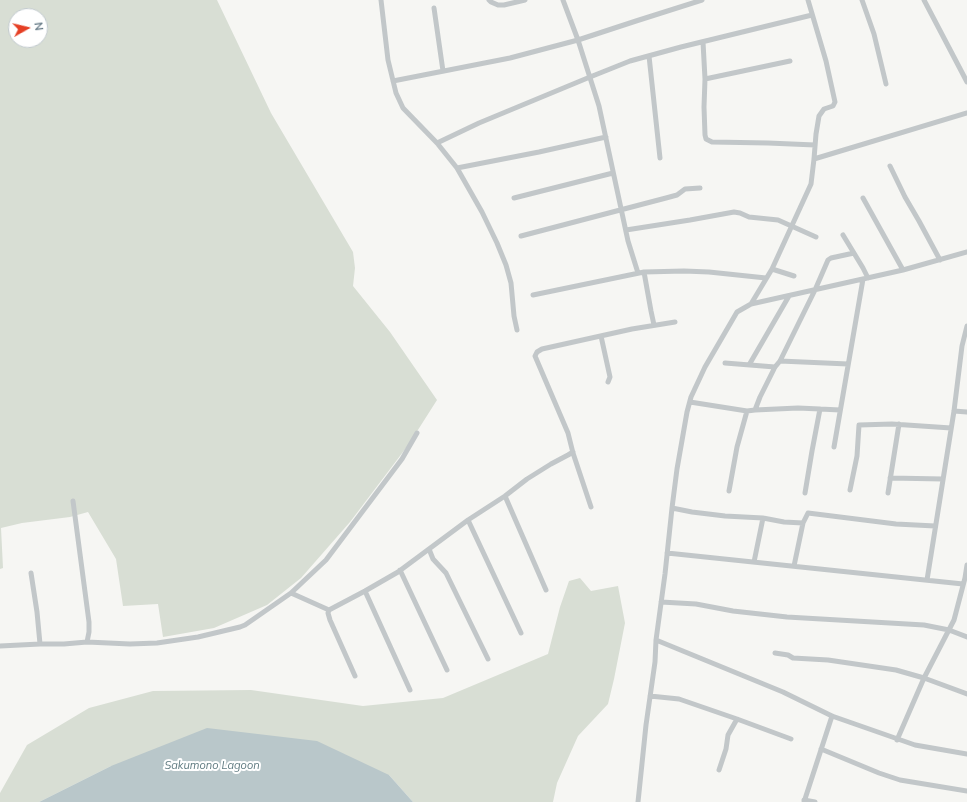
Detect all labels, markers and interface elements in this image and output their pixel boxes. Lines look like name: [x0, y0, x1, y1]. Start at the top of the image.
north arrow: [8, 8, 48, 48]
text: N: [31, 21, 46, 32]
water label: Sakumono Lagoon: [164, 759, 260, 773]

